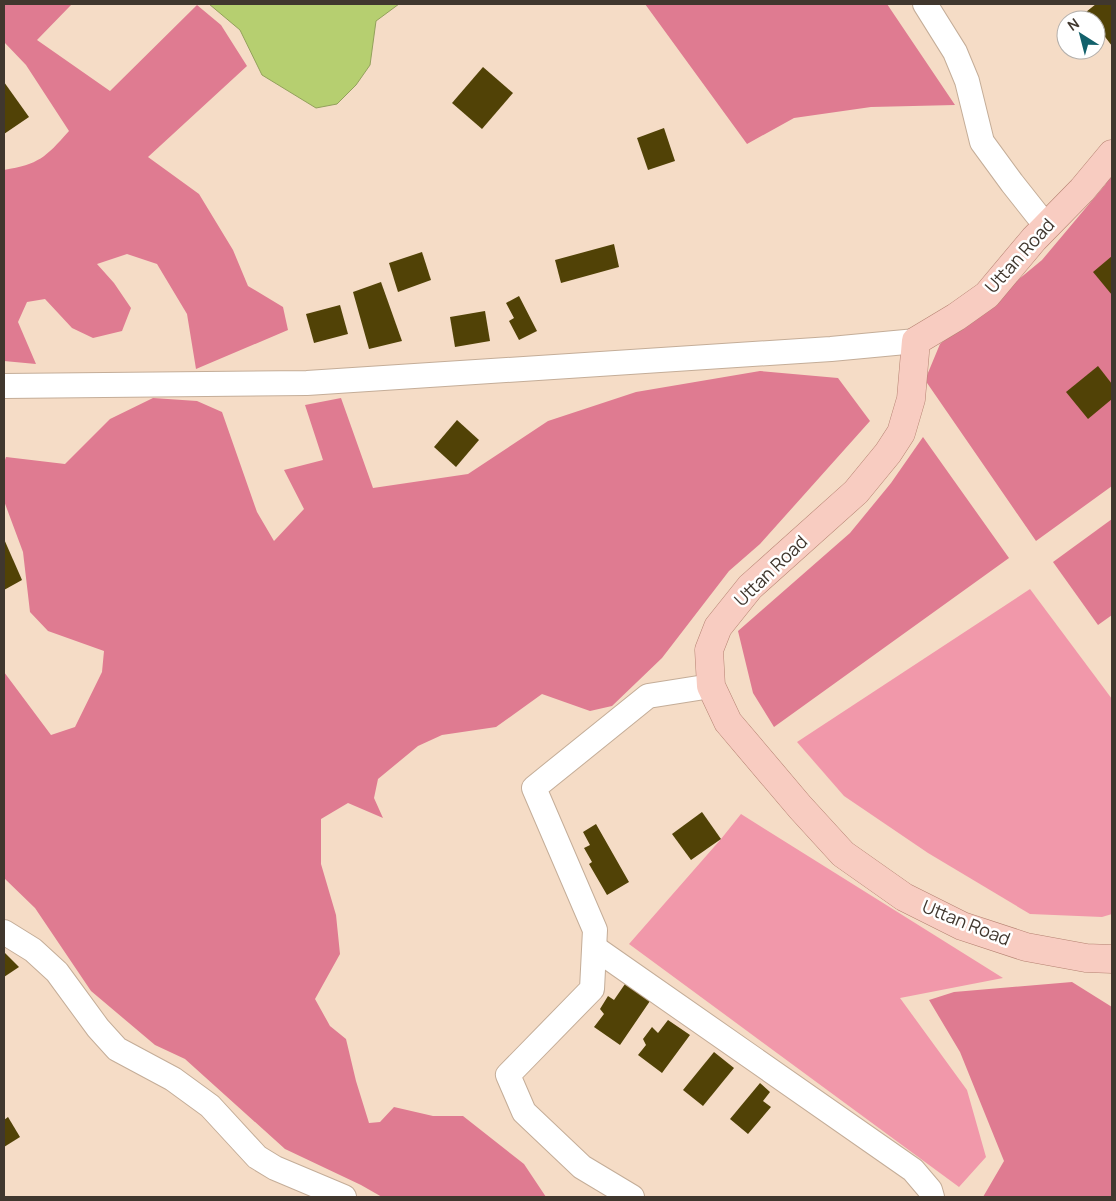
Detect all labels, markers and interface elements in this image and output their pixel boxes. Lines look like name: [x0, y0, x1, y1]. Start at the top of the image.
north arrow: [1056, 10, 1106, 60]
text: N: [1063, 13, 1083, 35]
street label: Uttan Road: [979, 213, 1059, 298]
street label: Uttan Road: [729, 529, 812, 611]
street label: Uttan Road: [919, 894, 1014, 951]

